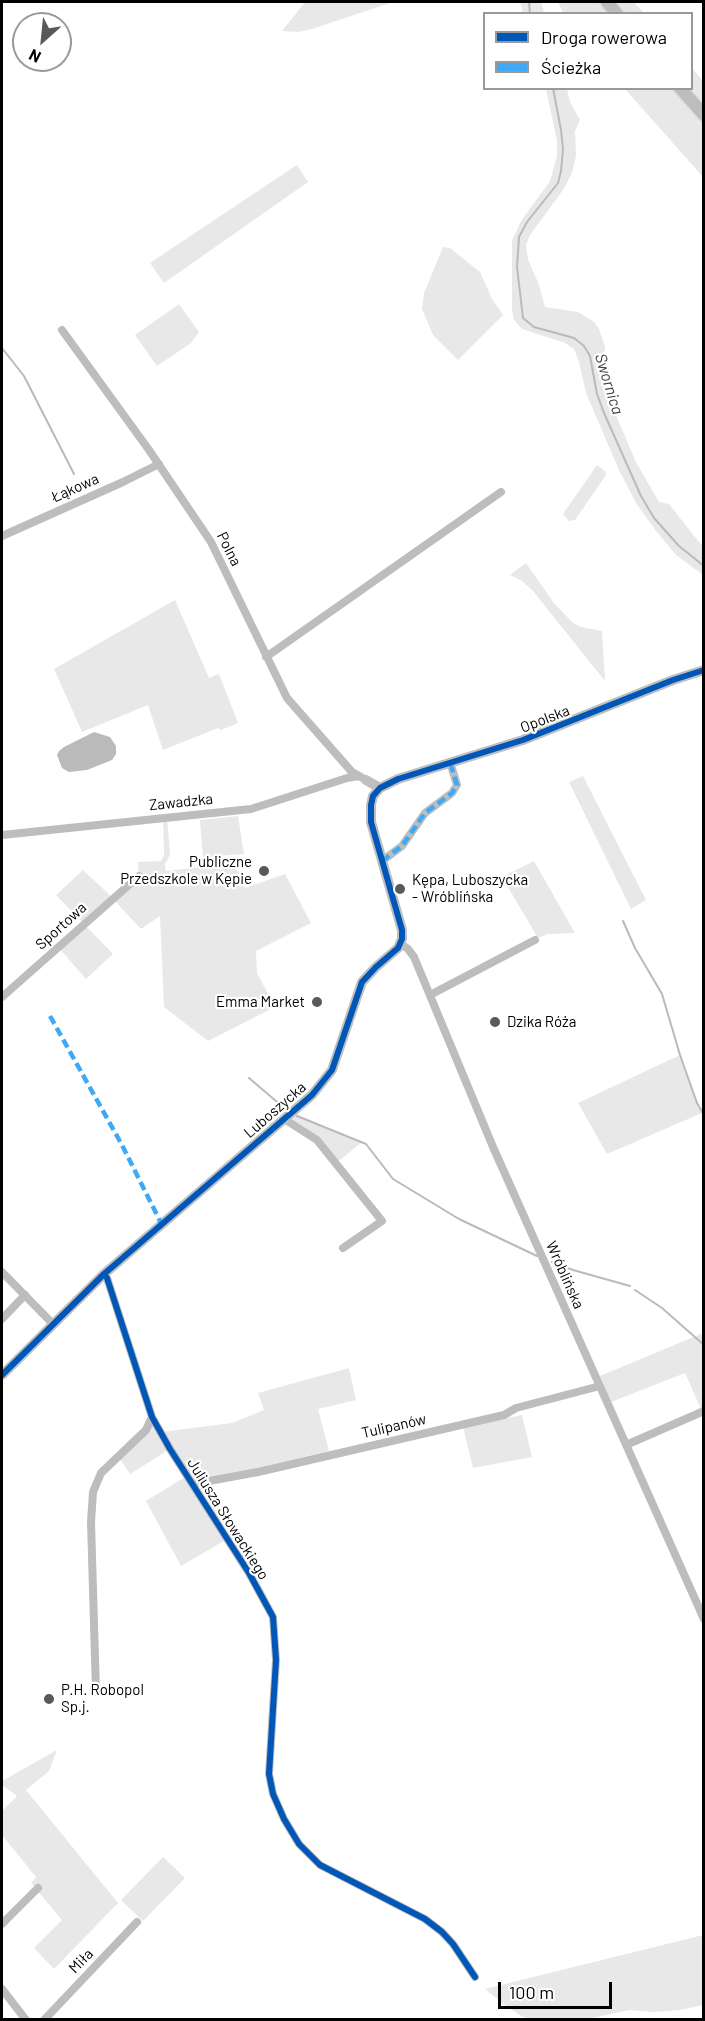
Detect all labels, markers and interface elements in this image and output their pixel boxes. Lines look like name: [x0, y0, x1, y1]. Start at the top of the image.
north arrow: [12, 12, 72, 72]
legend: [483, 12, 693, 90]
text: Droga rowerowa: [541, 26, 667, 48]
text: N: [25, 46, 44, 68]
text: Ścieżka: [541, 56, 601, 78]
water label: Swornica: [591, 351, 627, 417]
street label: Łąkowa: [48, 470, 102, 506]
street label: Polna: [213, 529, 245, 569]
street label: Opolska: [518, 701, 572, 737]
street label: Zawadzka: [148, 790, 214, 814]
place label: Publiczne Przedszkole w Kępie: [120, 853, 252, 888]
marker: Publiczne Przedszkole w Kępie: [257, 864, 271, 878]
place label: Kępa, Luboszycka - Wróblińska: [412, 871, 528, 906]
marker: Kępa, Luboszycka - Wróblińska: [393, 882, 407, 896]
street label: Sportowa: [32, 899, 90, 953]
place label: Emma Market: [216, 993, 305, 1011]
marker: Emma Market: [310, 995, 324, 1009]
place label: Dzika Róża: [507, 1013, 576, 1031]
marker: Dzika Róża: [488, 1015, 502, 1029]
street label: Luboszycka: [240, 1078, 310, 1142]
street label: Wróblińska: [542, 1238, 588, 1312]
street label: Tulipanów: [360, 1410, 428, 1442]
street label: Juliusza Słowackiego: [183, 1455, 273, 1583]
place label: P.H. Robopol Sp.j.: [61, 1681, 144, 1716]
marker: P.H. Robopol Sp.j.: [42, 1692, 56, 1706]
street label: Miła: [65, 1945, 97, 1977]
scale bar: [501, 1970, 615, 2008]
text: 100 m: [509, 1981, 554, 2003]

